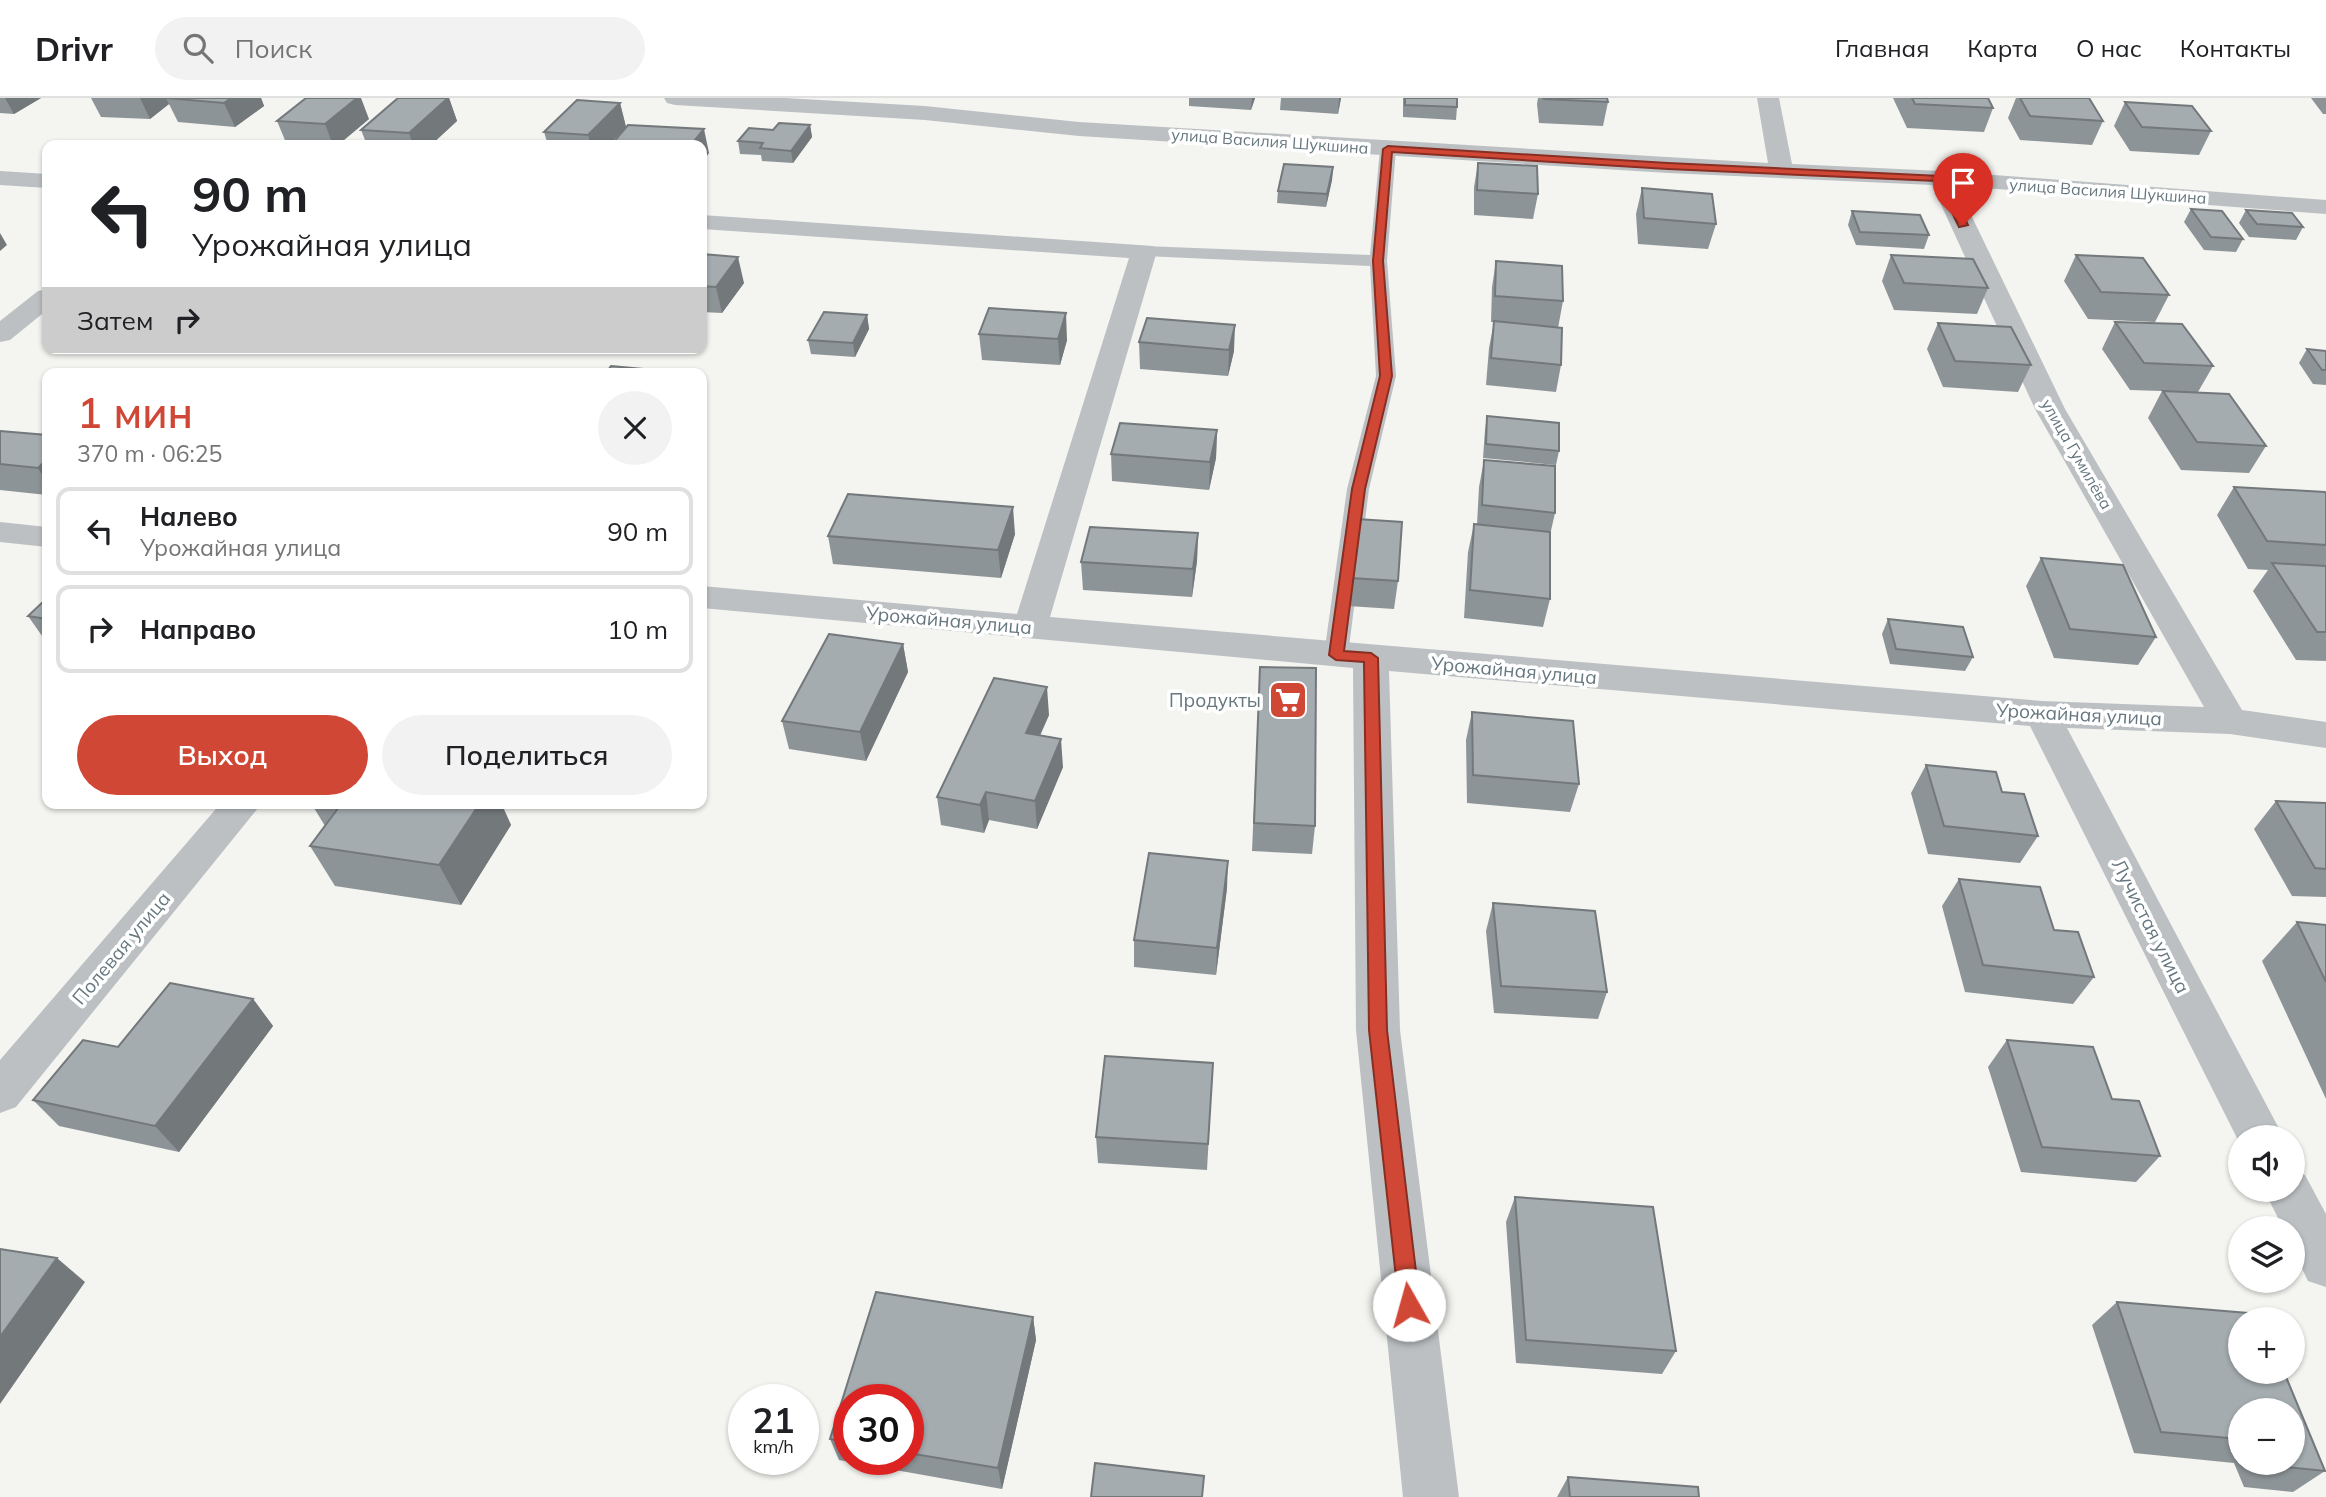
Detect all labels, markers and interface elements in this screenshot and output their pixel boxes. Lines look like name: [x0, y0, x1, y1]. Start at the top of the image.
search box: [155, 17, 645, 80]
text: Drivr: [35, 28, 113, 69]
icon: search: [179, 29, 217, 67]
text: Поиск: [235, 32, 312, 65]
text: Главная: [1835, 33, 1929, 63]
text: Карта: [1967, 33, 2038, 63]
text: О нас: [2076, 33, 2142, 63]
text: Контакты: [2180, 33, 2291, 63]
street label: улица Василия Шукшина: [1171, 124, 1369, 158]
pin: [1933, 153, 1993, 225]
text: 90 m: [192, 163, 308, 224]
icon: arrive: [1944, 164, 1982, 202]
icon: left: [77, 168, 168, 259]
street label: улица Василия Шукшина: [2009, 174, 2207, 208]
text: Урожайная улица: [192, 224, 472, 264]
icon: right: [168, 301, 206, 339]
text: Затем: [77, 304, 154, 337]
text: 1 мин: [77, 386, 193, 439]
button: close: [598, 391, 672, 465]
street label: улица Гумилёва: [2037, 395, 2117, 513]
text: 370 m · 06:25: [77, 439, 222, 468]
text: Налево: [140, 500, 238, 533]
icon: left: [81, 512, 119, 550]
text: 90 m: [607, 515, 668, 548]
text: Урожайная улица: [140, 533, 341, 562]
street label: Урожайная улица: [864, 601, 1033, 639]
icon: right: [81, 610, 119, 648]
text: Направо: [140, 613, 256, 646]
text: 10 m: [607, 613, 668, 646]
street label: Урожайная улица: [1429, 651, 1598, 689]
supermarket icon: Продукты: [1267, 679, 1309, 721]
place label: Продукты: [1169, 688, 1261, 712]
street label: Урожайная улица: [1994, 698, 2163, 730]
button: Выход: [77, 715, 368, 795]
button: Поделиться: [382, 715, 672, 795]
street label: Лучистая улица: [2107, 855, 2195, 997]
street label: Полевая улица: [67, 887, 175, 1009]
map controls: [2228, 1125, 2305, 1475]
button: sound: [2228, 1125, 2305, 1202]
button: layers: [2228, 1216, 2305, 1293]
position arrow: [1372, 1268, 1446, 1342]
button: +: [2228, 1307, 2305, 1384]
speed limit sign: 30: [833, 1384, 924, 1475]
text: 21: [752, 1398, 795, 1442]
button: −: [2228, 1398, 2305, 1475]
text: km/h: [753, 1435, 794, 1458]

